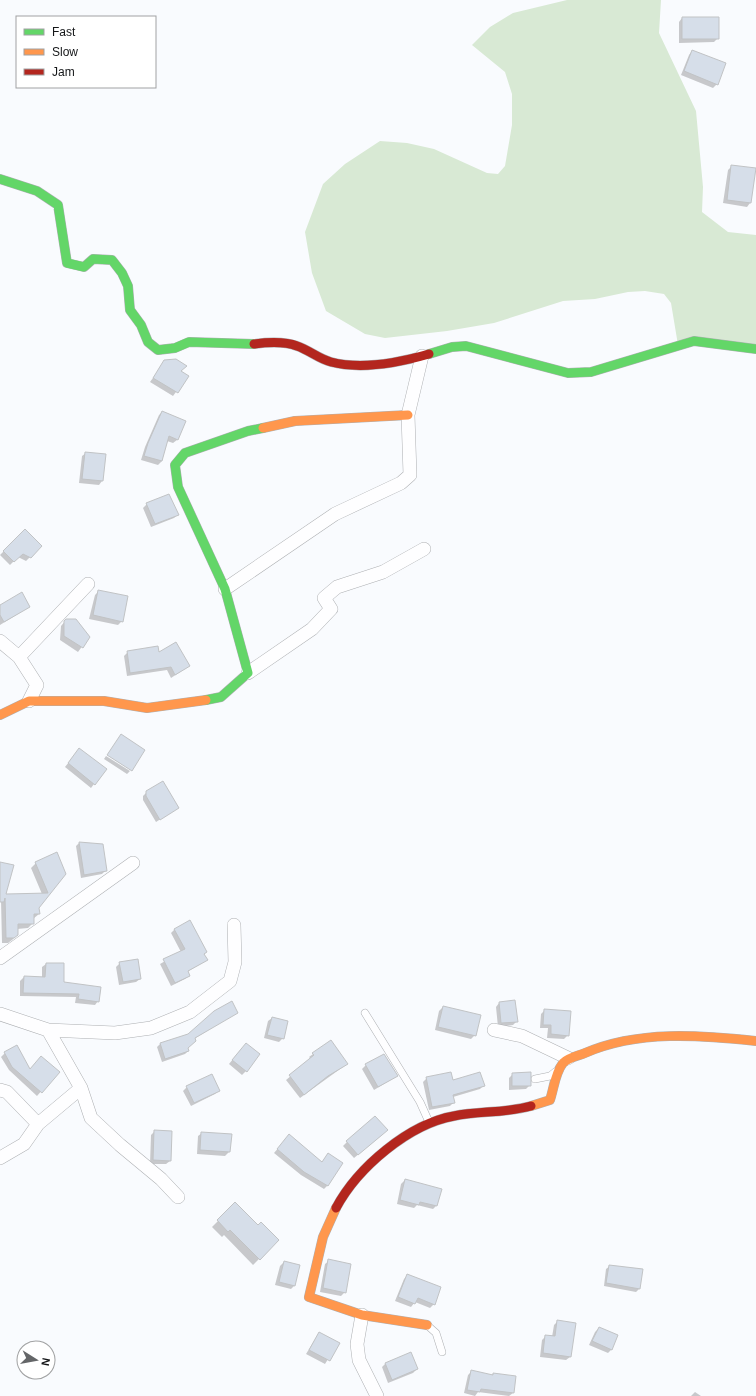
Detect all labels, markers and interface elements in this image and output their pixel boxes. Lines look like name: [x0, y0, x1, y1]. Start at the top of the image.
legend: [16, 16, 156, 88]
text: Fast: [52, 25, 76, 39]
text: Slow: [52, 45, 78, 59]
text: Jam: [52, 65, 75, 79]
north arrow: [16, 1340, 56, 1380]
text: N: [39, 1357, 52, 1367]

